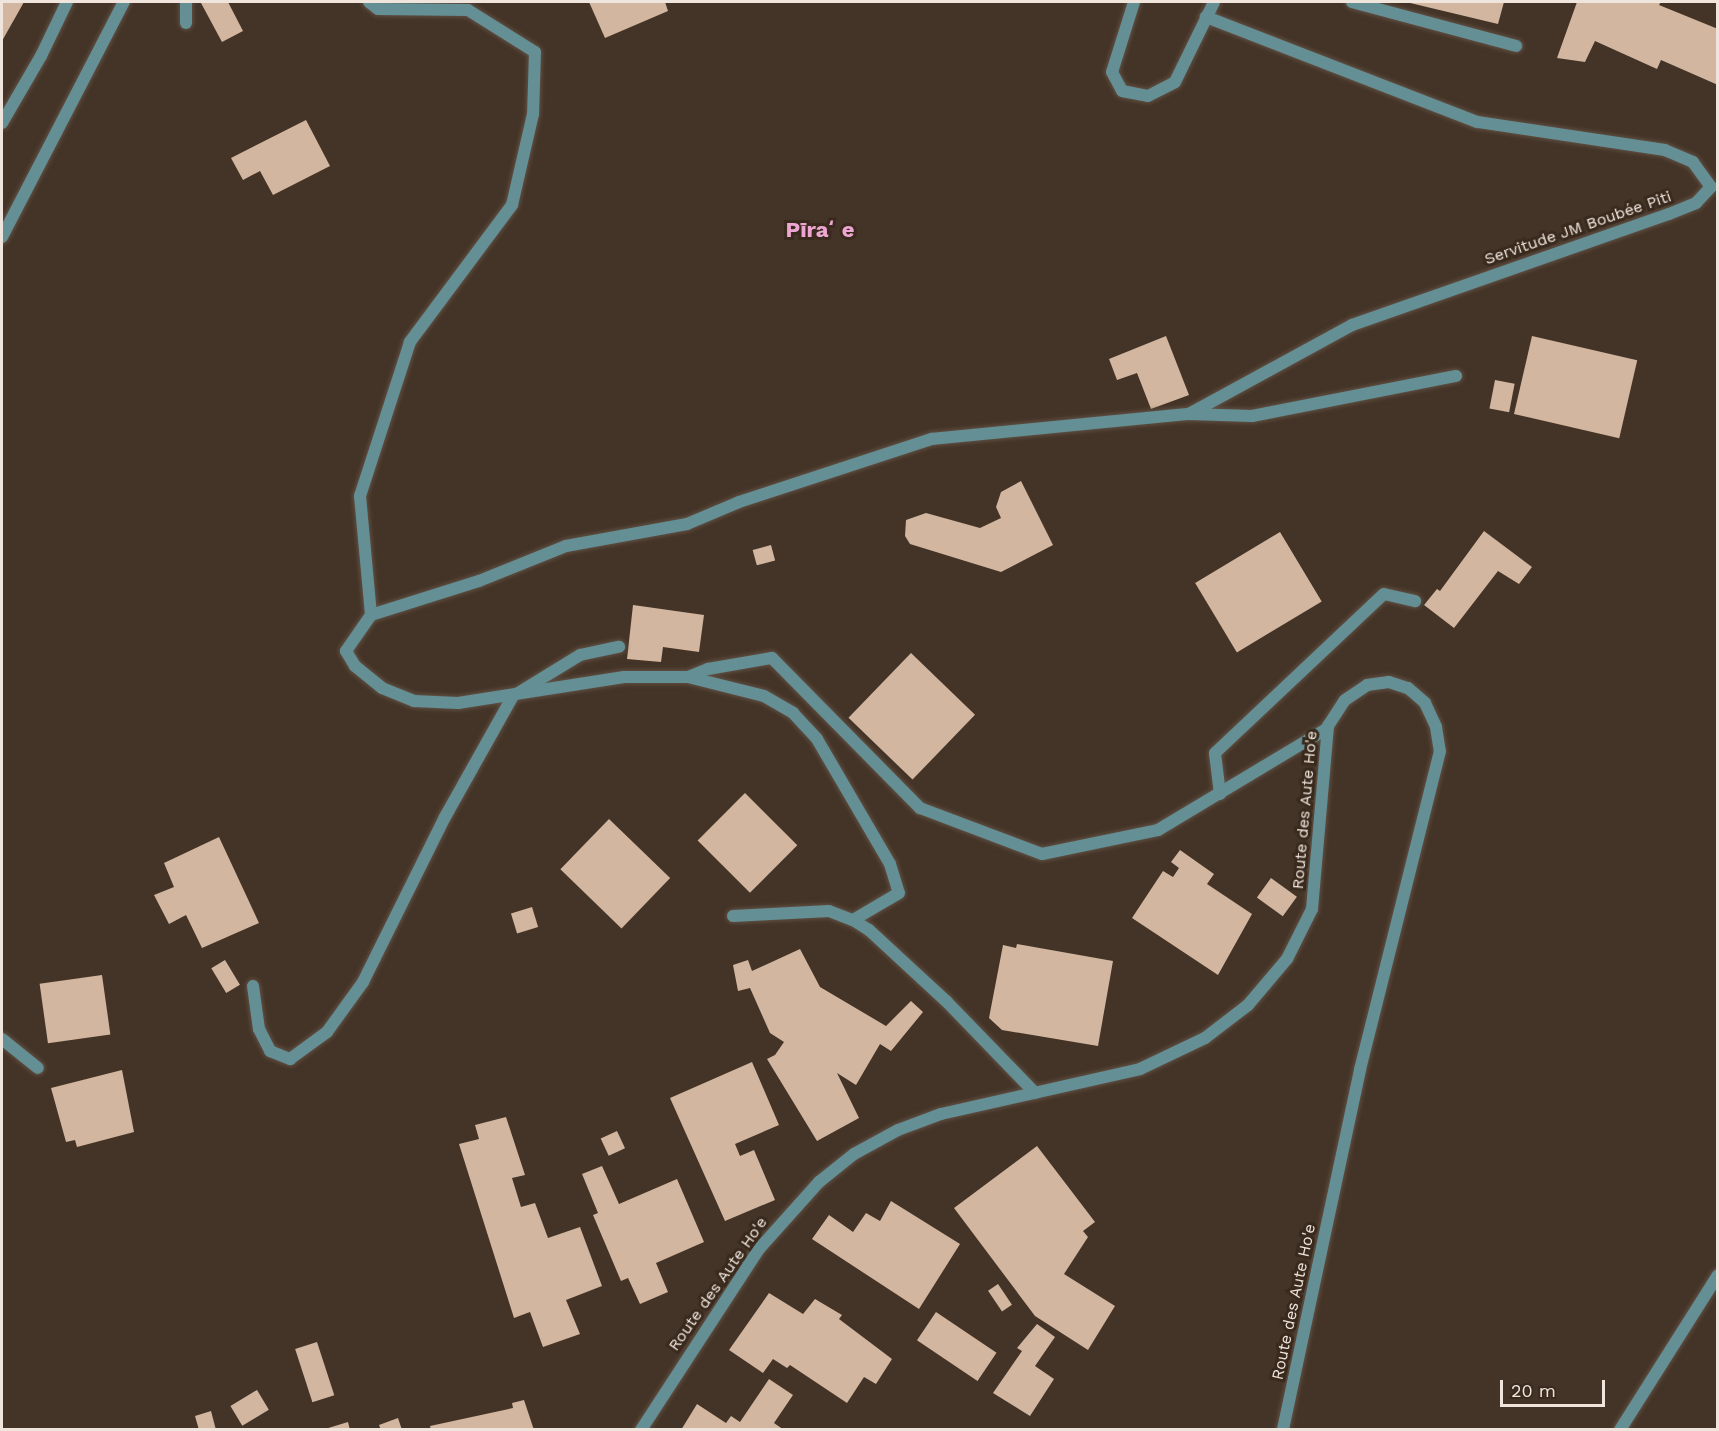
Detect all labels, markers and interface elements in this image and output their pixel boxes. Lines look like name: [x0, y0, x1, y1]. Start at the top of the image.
street label: Servitude JM Boubée Piti: [1482, 187, 1674, 269]
district label: Pīraʻe: [785, 217, 855, 243]
street label: Route des Aute Ho'e: [1288, 730, 1322, 890]
street label: Route des Aute Ho'e: [664, 1213, 772, 1355]
street label: Route des Aute Ho'e: [1268, 1222, 1320, 1382]
scale bar: [1503, 1368, 1608, 1406]
text: 20 m: [1511, 1380, 1556, 1401]

